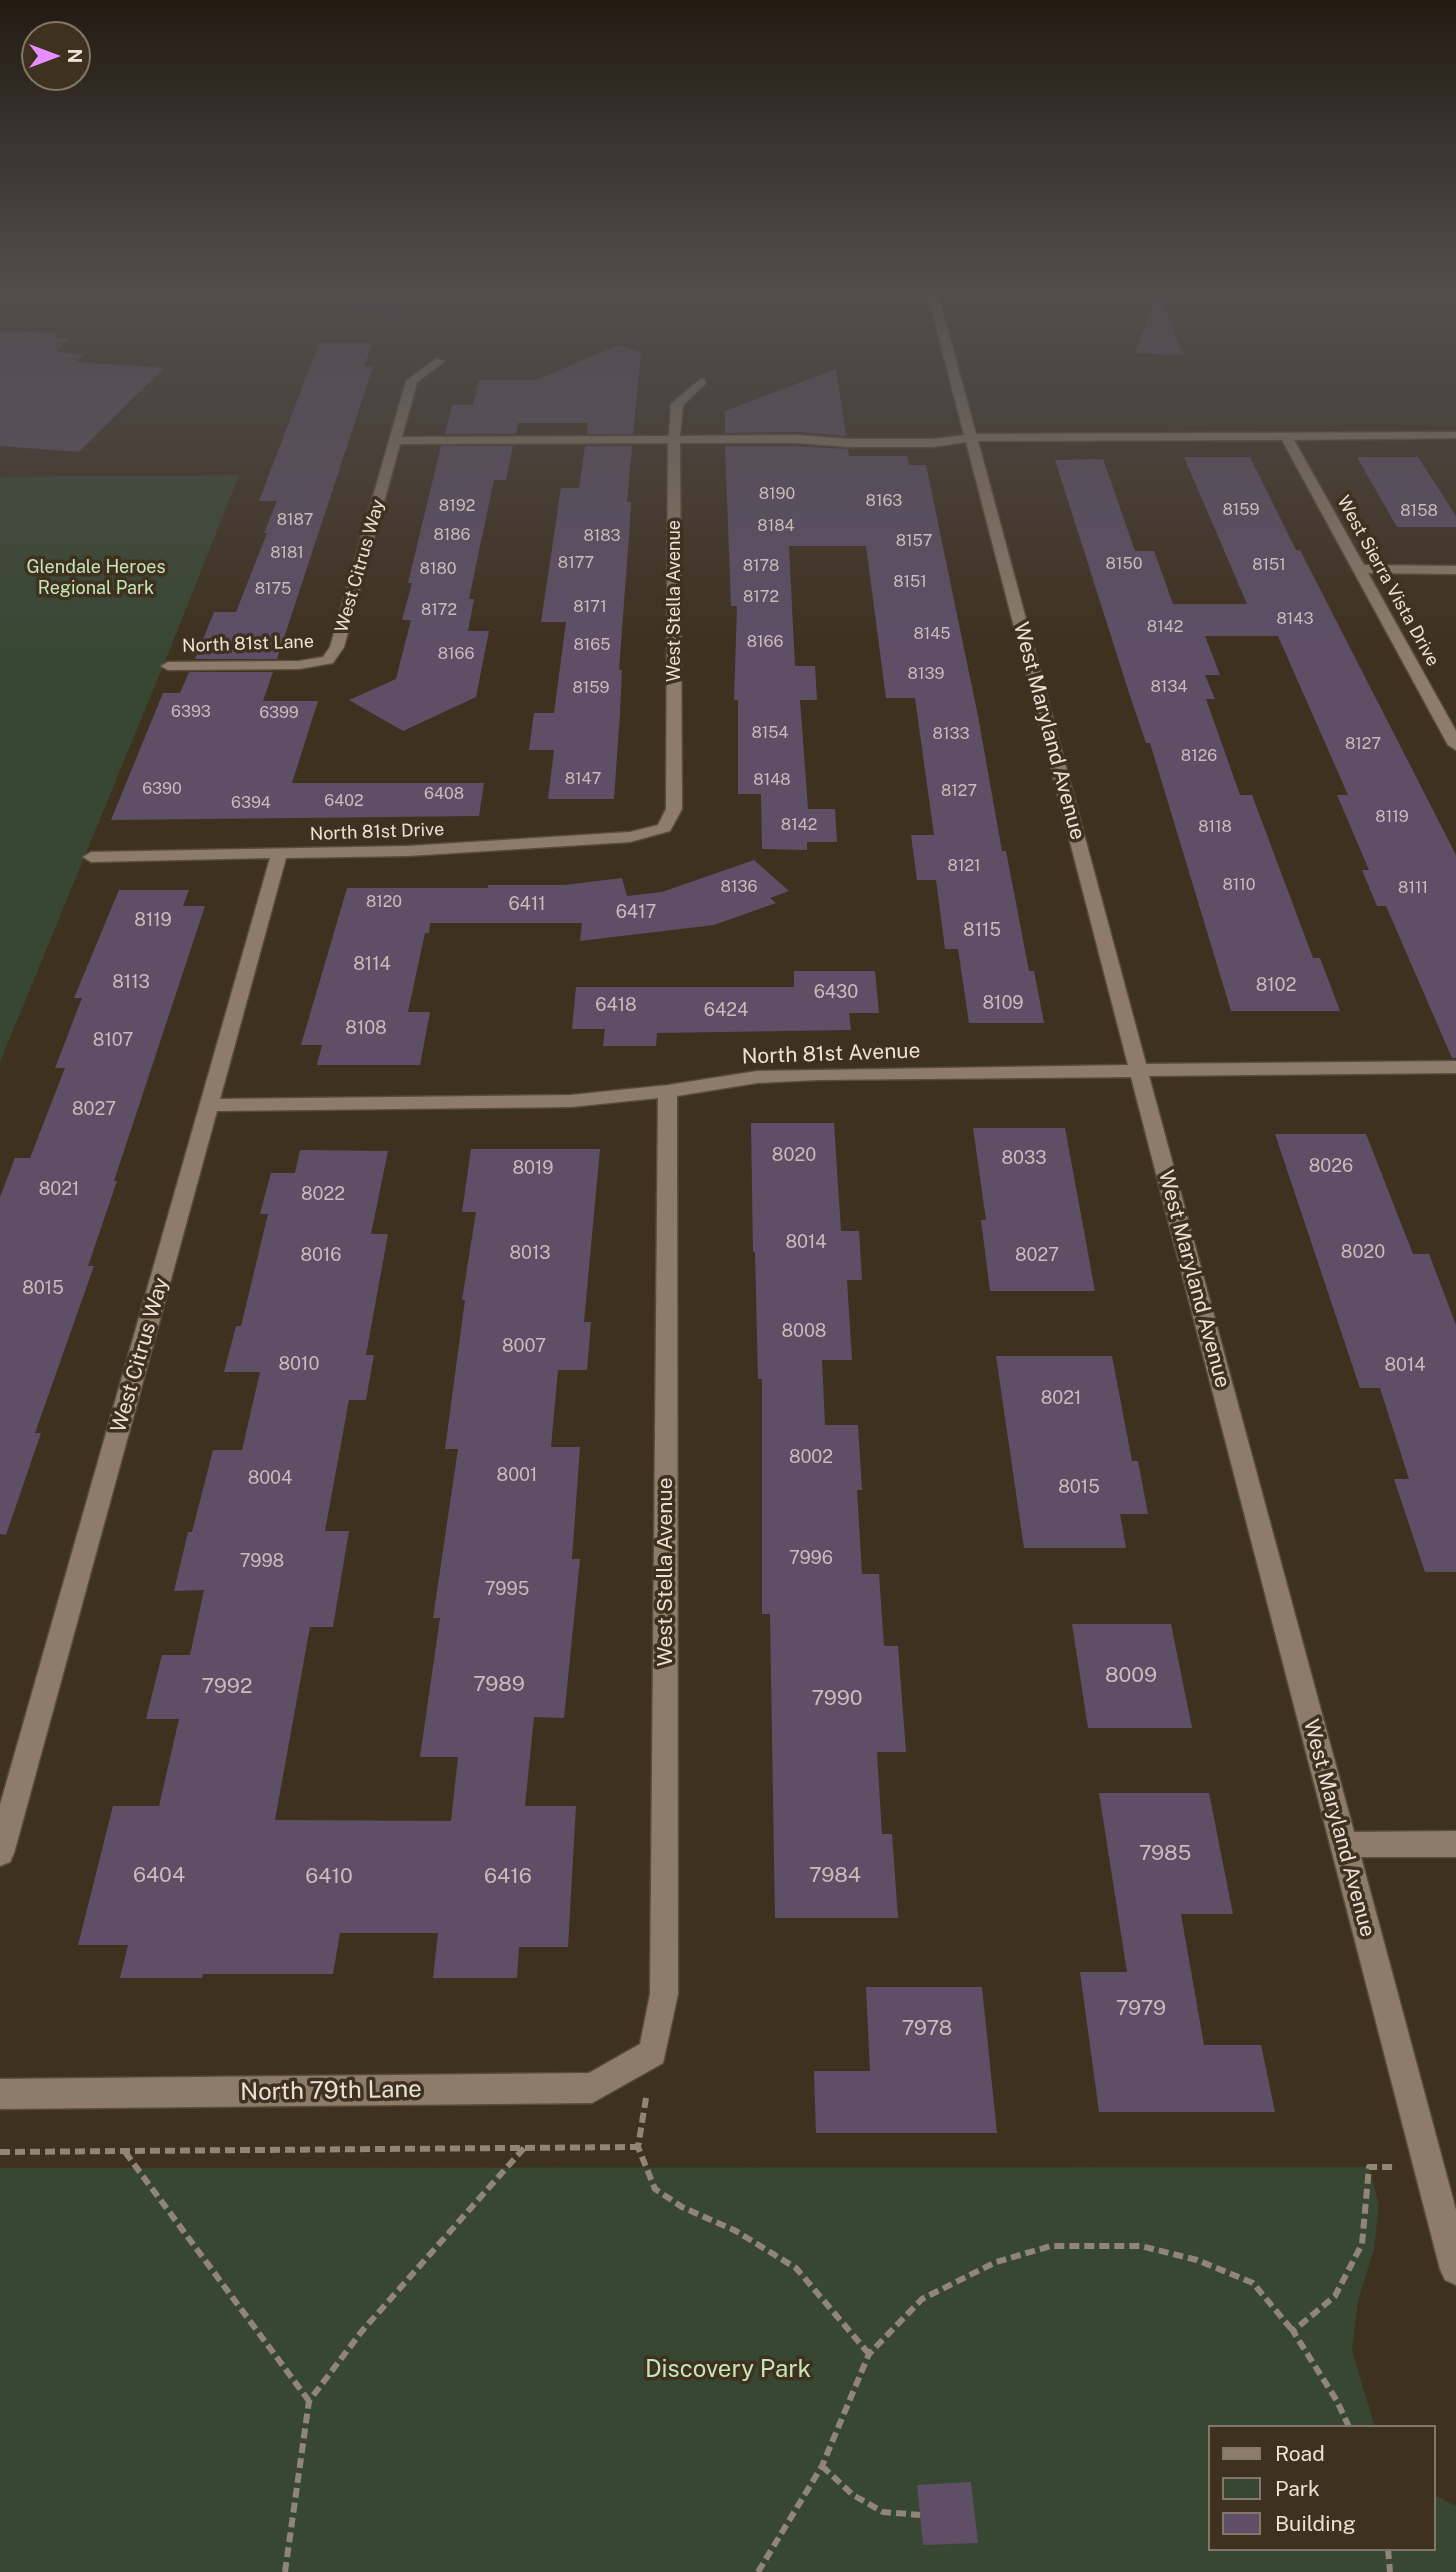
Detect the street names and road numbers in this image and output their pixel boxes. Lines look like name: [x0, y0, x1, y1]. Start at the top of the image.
street label: West Sierra Vista Drive: [1332, 492, 1444, 670]
street label: West Citrus Way: [331, 497, 389, 635]
street label: West Stella Avenue: [663, 520, 685, 682]
street label: West Maryland Avenue: [1008, 619, 1090, 843]
street label: North 81st Lane: [182, 631, 314, 657]
street label: North 81st Drive: [309, 819, 445, 845]
street label: North 81st Avenue: [741, 1038, 921, 1070]
street label: West Maryland Avenue: [1153, 1167, 1235, 1391]
street label: West Citrus Way: [106, 1275, 174, 1435]
street label: West Stella Avenue: [653, 1477, 679, 1667]
street label: West Maryland Avenue: [1298, 1716, 1380, 1940]
street label: North 79th Lane: [240, 2075, 422, 2107]

